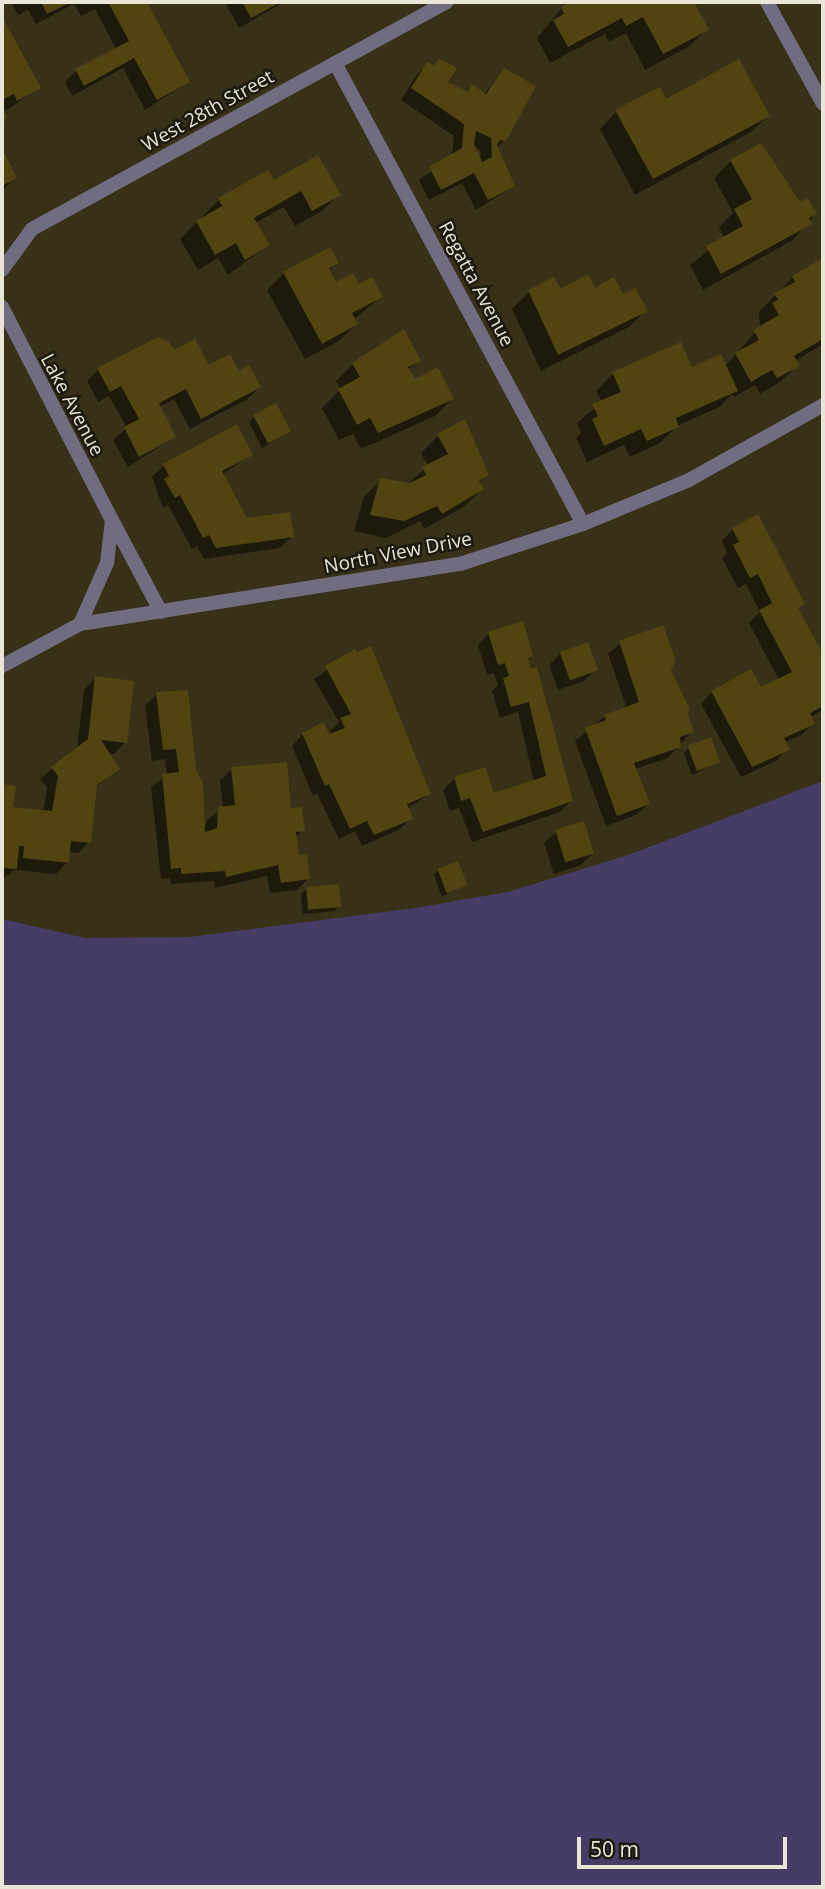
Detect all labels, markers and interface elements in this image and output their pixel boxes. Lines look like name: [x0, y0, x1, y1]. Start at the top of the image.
street label: West 28th Street: [138, 65, 278, 157]
street label: Regatta Avenue: [433, 218, 519, 350]
street label: Lake Avenue: [36, 350, 108, 460]
street label: North View Drive: [322, 528, 474, 578]
scale bar: [580, 1822, 790, 1866]
text: 50 m: [590, 1835, 639, 1863]

